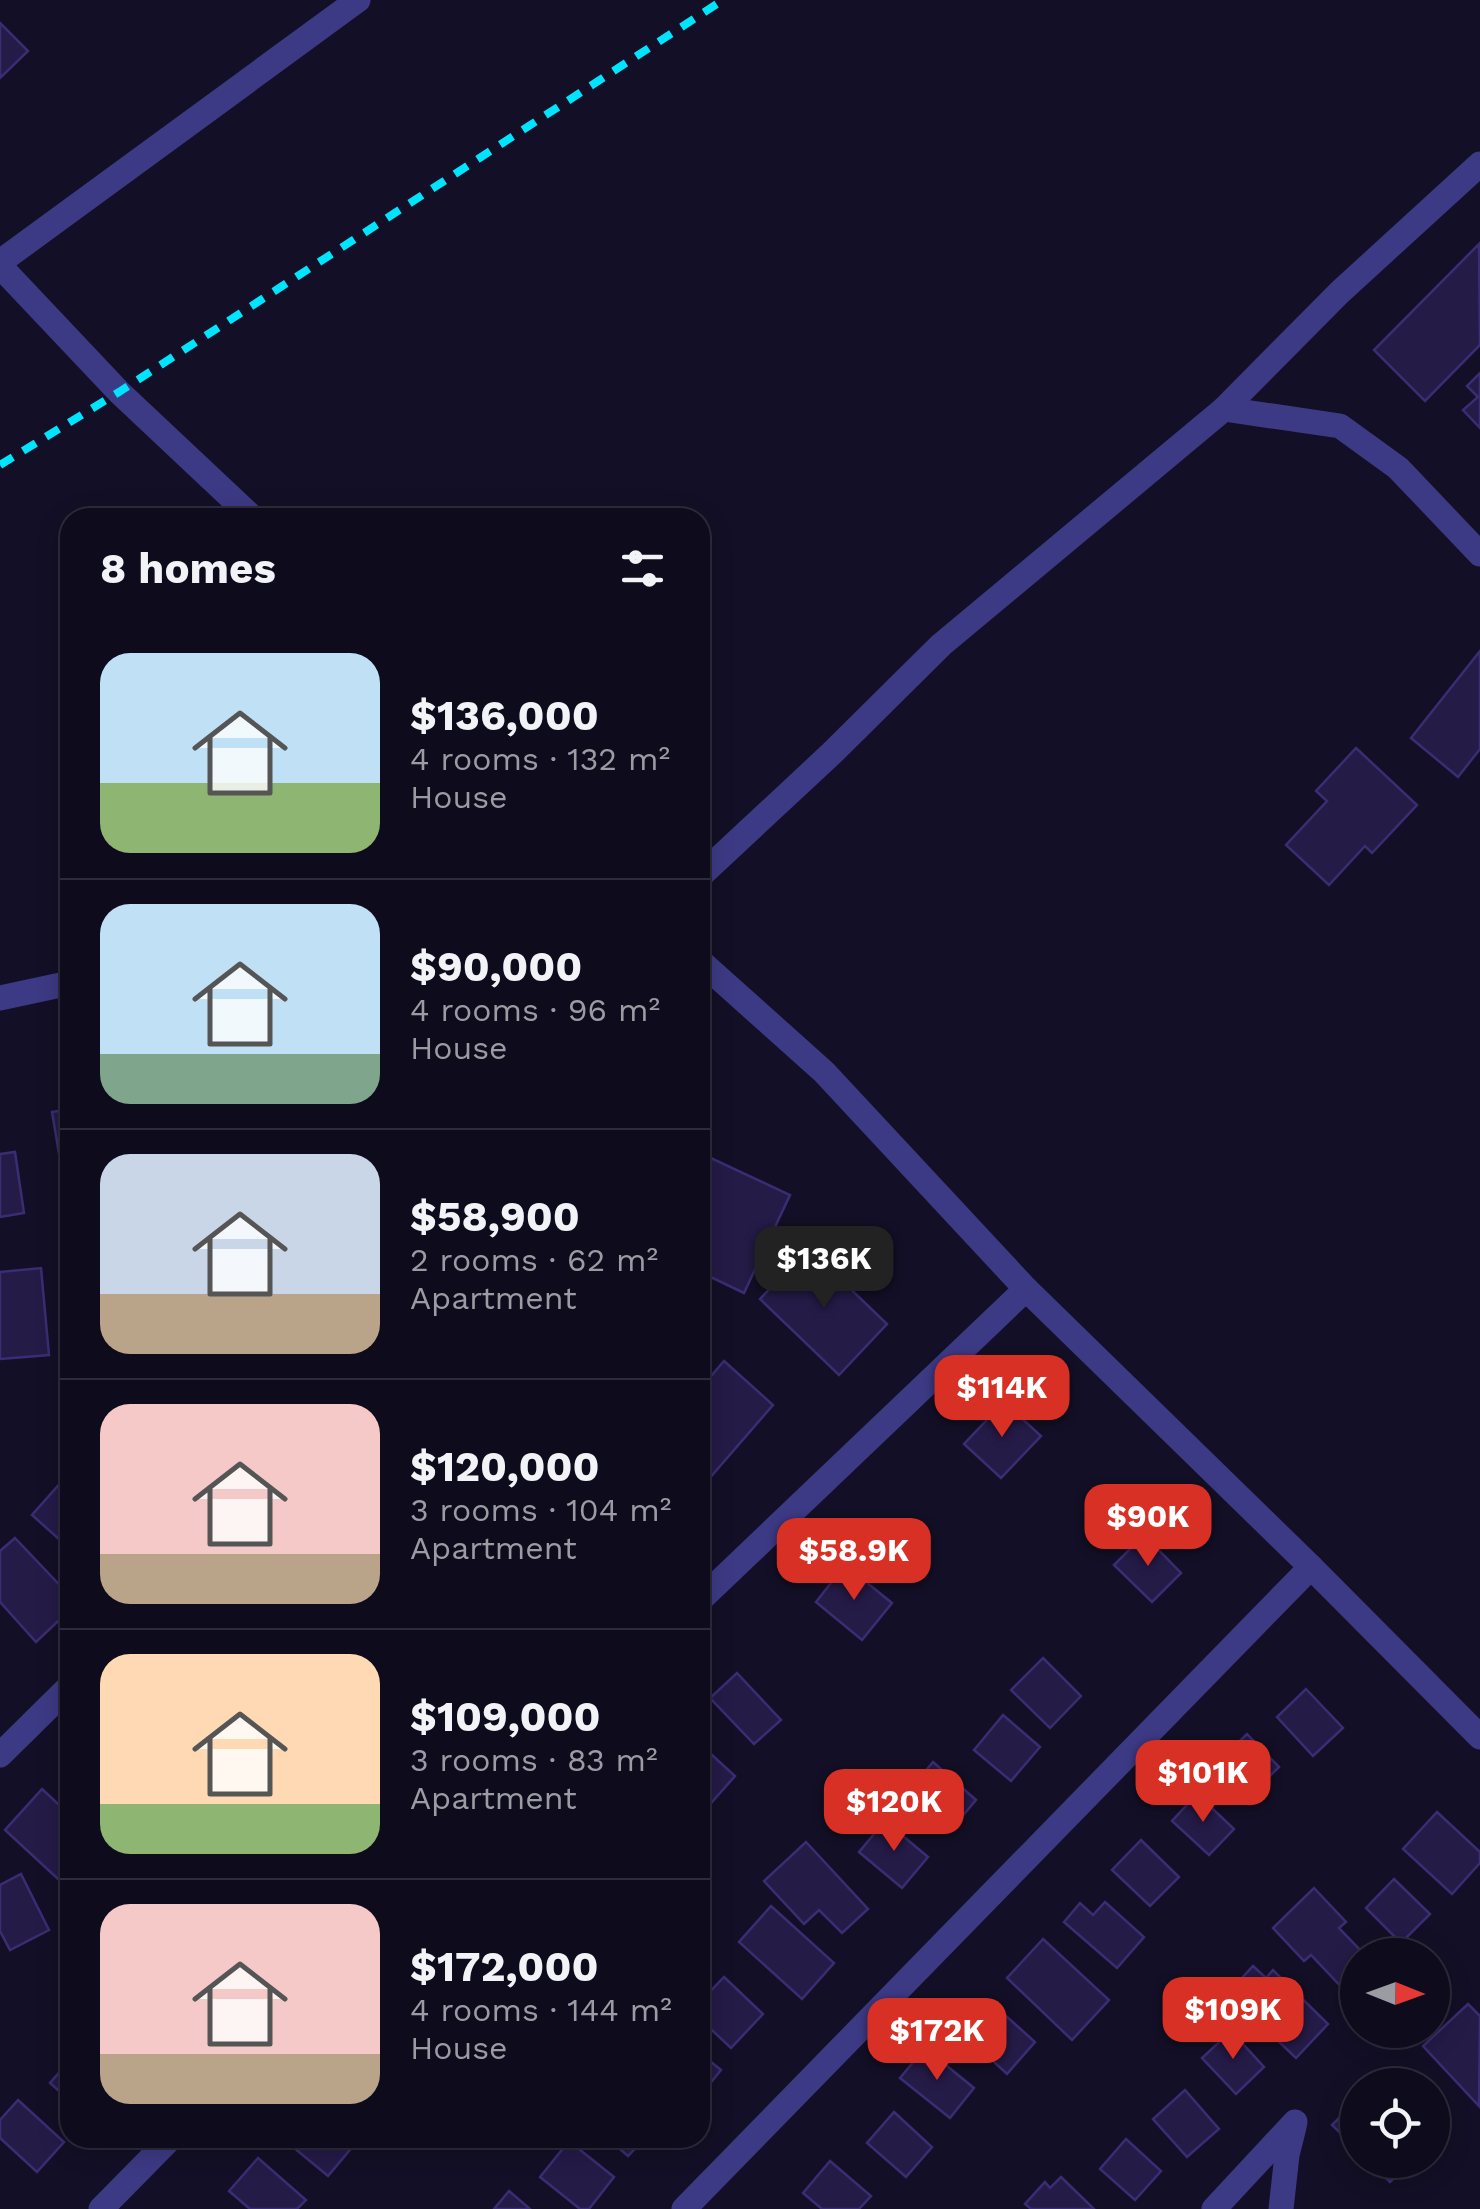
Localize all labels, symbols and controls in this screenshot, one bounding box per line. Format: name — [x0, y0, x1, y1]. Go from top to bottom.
icon: filters — [615, 541, 670, 596]
text: 8 homes — [100, 544, 276, 593]
text: $136,000 — [410, 691, 599, 740]
icon: home — [180, 693, 300, 813]
text: 4 rooms · 132 m² — [410, 740, 670, 778]
text: House — [410, 778, 508, 816]
text: $90,000 — [410, 942, 582, 991]
icon: home — [180, 944, 300, 1064]
text: 4 rooms · 96 m² — [410, 991, 660, 1029]
text: House — [410, 1029, 508, 1067]
text: $58,900 — [410, 1192, 580, 1241]
icon: home — [180, 1194, 300, 1314]
pin: $136K — [754, 1226, 894, 1311]
text: $136K — [776, 1239, 872, 1277]
text: 2 rooms · 62 m² — [410, 1241, 658, 1279]
text: Apartment — [410, 1279, 577, 1317]
pin: $114K — [932, 1355, 1072, 1440]
text: $114K — [957, 1368, 1047, 1406]
text: $120,000 — [410, 1442, 600, 1491]
icon: home — [180, 1444, 300, 1564]
pin: $90K — [1089, 1484, 1207, 1569]
text: 3 rooms · 104 m² — [410, 1491, 671, 1529]
text: $90K — [1106, 1497, 1190, 1535]
pin: $58.9K — [773, 1518, 935, 1603]
text: Apartment — [410, 1529, 577, 1567]
text: $58.9K — [799, 1531, 909, 1569]
text: $109,000 — [410, 1692, 601, 1741]
icon: home — [180, 1694, 300, 1814]
pin: $101K — [1133, 1740, 1273, 1825]
text: 3 rooms · 83 m² — [410, 1741, 658, 1779]
text: $101K — [1158, 1753, 1248, 1791]
pin: $120K — [824, 1769, 964, 1854]
text: Apartment — [410, 1779, 577, 1817]
text: $120K — [846, 1782, 942, 1820]
north arrow — [1340, 1938, 1450, 2048]
map controls — [1340, 1938, 1450, 2178]
text: $172,000 — [410, 1942, 599, 1991]
icon: home — [180, 1944, 300, 2064]
pin: $109K — [1163, 1977, 1303, 2062]
text: $109K — [1185, 1990, 1281, 2028]
text: 4 rooms · 144 m² — [410, 1991, 672, 2029]
pin: $172K — [867, 1998, 1007, 2083]
text: $172K — [889, 2011, 985, 2049]
text: House — [410, 2029, 508, 2067]
button: locate — [1340, 2068, 1450, 2178]

